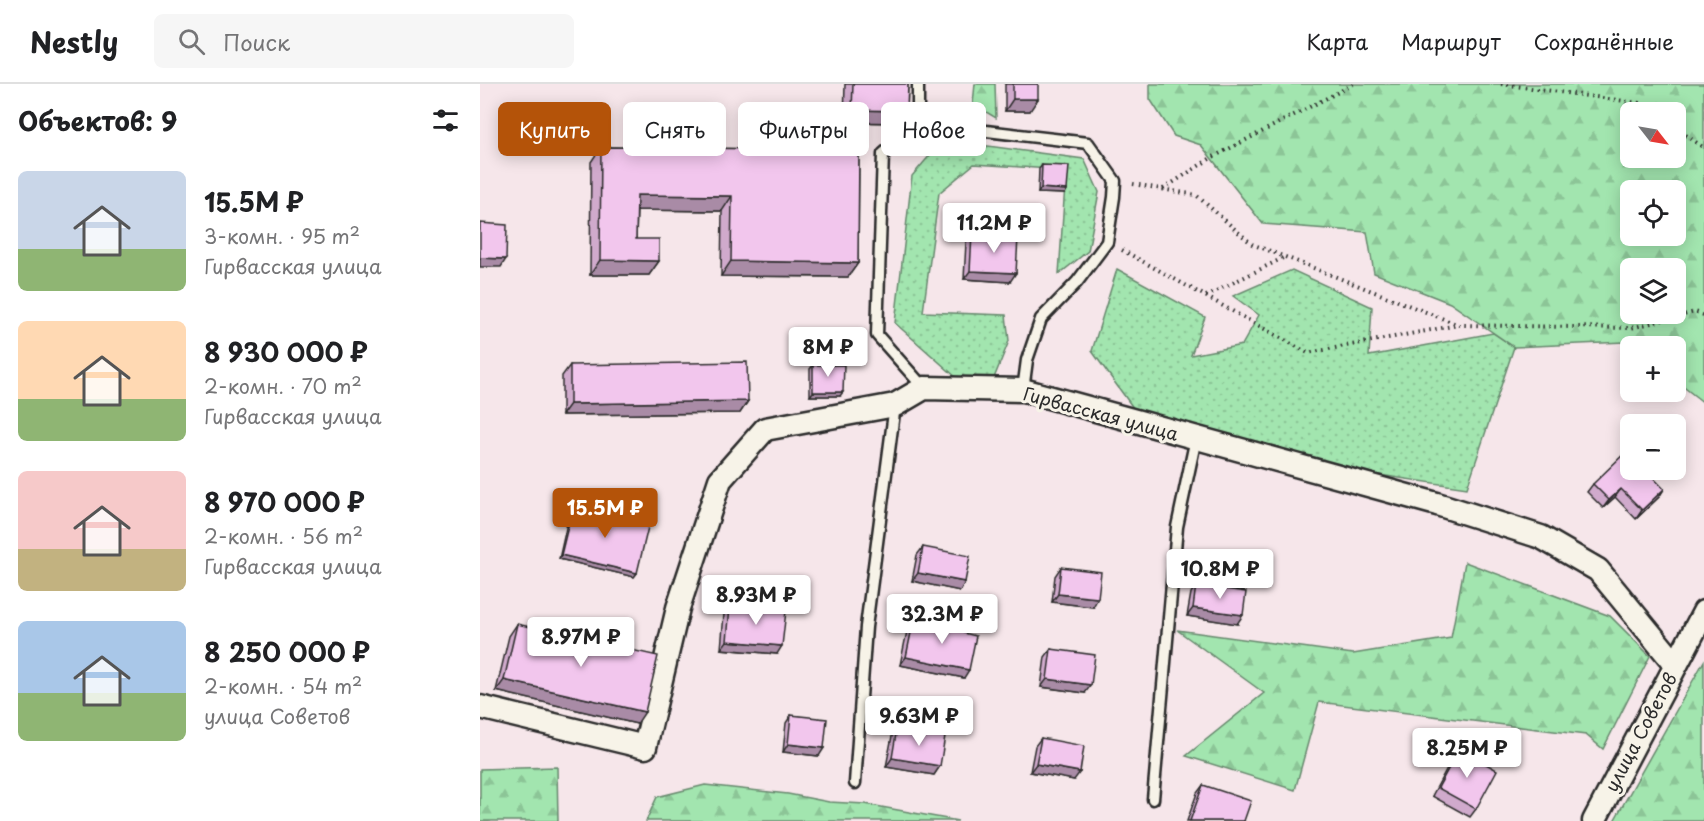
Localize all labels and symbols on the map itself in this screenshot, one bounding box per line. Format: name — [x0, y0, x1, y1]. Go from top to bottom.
north arrow — [1620, 102, 1686, 168]
pin: 11.2M ₽ — [939, 203, 1049, 254]
pin: 8M ₽ — [792, 327, 864, 378]
street label: Гирвасская улица — [1020, 379, 1182, 447]
pin: 15.5M ₽ — [550, 488, 660, 539]
pin: 10.8M ₽ — [1165, 549, 1275, 600]
pin: 8.93M ₽ — [701, 575, 811, 626]
pin: 32.3M ₽ — [887, 594, 997, 645]
pin: 8.97M ₽ — [526, 617, 636, 668]
street label: улица Советов — [1597, 668, 1683, 796]
pin: 9.63M ₽ — [864, 696, 974, 747]
pin: 8.25M ₽ — [1412, 728, 1522, 779]

